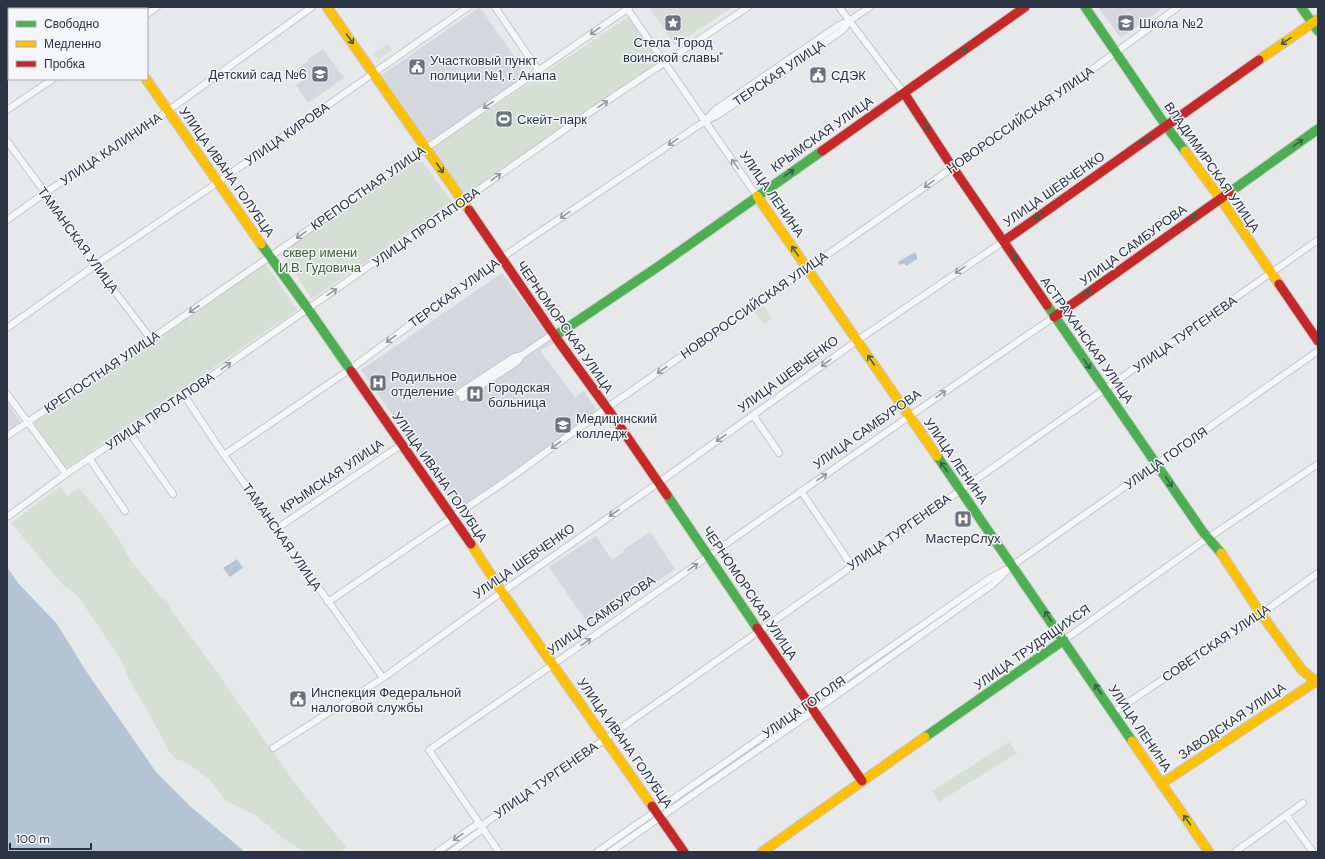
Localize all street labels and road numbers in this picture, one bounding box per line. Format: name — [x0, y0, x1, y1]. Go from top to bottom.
street label: ТЕРСКАЯ УЛИЦА — [730, 36, 829, 110]
street label: НОВОРОССИЙСКАЯ УЛИЦА — [943, 62, 1097, 178]
street label: КРЫМСКАЯ УЛИЦА — [768, 92, 877, 176]
street label: УЛИЦА КИРОВА — [241, 98, 333, 170]
street label: ВЛАДИМИРСКАЯ УЛИЦА — [1160, 98, 1264, 236]
street label: УЛИЦА ИВАНА ГОЛУБЦА — [176, 104, 279, 241]
street label: УЛИЦА КАЛИНИНА — [57, 109, 165, 189]
street label: КРЕПОСТНАЯ УЛИЦА — [307, 142, 429, 234]
street label: УЛИЦА ЛЕНИНА — [736, 148, 808, 241]
street label: УЛИЦА ШЕВЧЕНКО — [1000, 148, 1108, 230]
street label: ТАМАНСКАЯ УЛИЦА — [34, 183, 123, 297]
street label: УЛИЦА ПРОТАПОВА — [369, 183, 483, 271]
street label: УЛИЦА САМБУРОВА — [1076, 200, 1190, 289]
street label: НОВОРОССИЙСКАЯ УЛИЦА — [677, 247, 831, 363]
street label: ТЕРСКАЯ УЛИЦА — [405, 254, 503, 332]
street label: ЧЕРНОМОРСКАЯ УЛИЦА — [513, 258, 617, 397]
street label: АСТРАХАНСКАЯ УЛИЦА — [1037, 273, 1137, 407]
street label: УЛИЦА ТУРГЕНЕВА — [1130, 292, 1241, 376]
street label: КРЕПОСТНАЯ УЛИЦА — [41, 327, 163, 417]
street label: УЛИЦА ШЕВЧЕНКО — [734, 332, 842, 416]
street label: УЛИЦА ПРОТАПОВА — [102, 368, 218, 454]
street label: УЛИЦА САМБУРОВА — [810, 385, 925, 473]
street label: УЛИЦА ИВАНА ГОЛУБЦА — [389, 409, 492, 546]
street label: УЛИЦА ЛЕНИНА — [920, 415, 992, 508]
street label: УЛИЦА ГОГОЛЯ — [1121, 423, 1211, 493]
street label: КРЫМСКАЯ УЛИЦА — [277, 435, 387, 517]
street label: ТАМАНСКАЯ УЛИЦА — [238, 480, 326, 594]
street label: УЛИЦА ТУРГЕНЕВА — [844, 490, 955, 574]
street label: УЛИЦА ШЕВЧЕНКО — [470, 520, 578, 602]
street label: ЧЕРНОМОРСКАЯ УЛИЦА — [699, 523, 801, 663]
street label: УЛИЦА САМБУРОВА — [544, 571, 659, 659]
street label: УЛИЦА ТРУДЯЩИХСЯ — [971, 600, 1093, 694]
street label: СОВЕТСКАЯ УЛИЦА — [1159, 600, 1274, 686]
street label: УЛИЦА ГОГОЛЯ — [759, 672, 849, 742]
street label: УЛИЦА ИВАНА ГОЛУБЦА — [574, 675, 677, 812]
street label: ЗАВОДСКАЯ УЛИЦА — [1175, 679, 1289, 763]
street label: УЛИЦА ЛЕНИНА — [1105, 681, 1176, 775]
street label: УЛИЦА ТУРГЕНЕВА — [491, 738, 602, 822]

